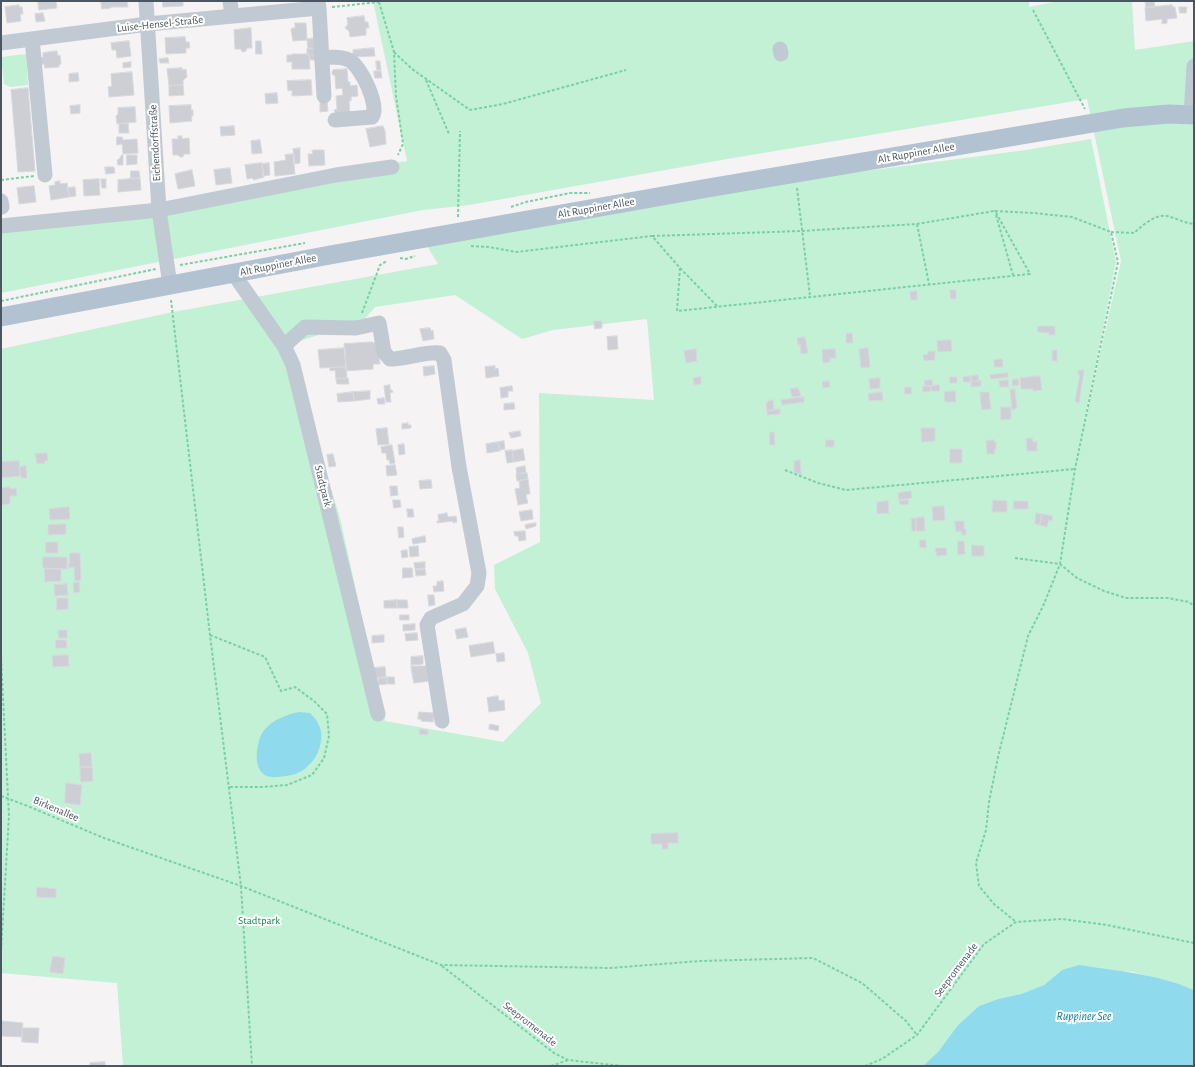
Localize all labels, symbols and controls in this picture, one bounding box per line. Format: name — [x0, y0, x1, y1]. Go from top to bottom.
street label: Luise-Hensel-Straße — [116, 13, 204, 35]
street label: Eichendorffstraße — [146, 104, 164, 182]
street label: Alt Ruppiner Allee — [877, 140, 955, 166]
street label: Alt Ruppiner Allee — [557, 195, 635, 221]
street label: Alt Ruppiner Allee — [239, 251, 317, 279]
street label: Stadtpark — [311, 464, 335, 508]
street label: Birkenallee — [31, 793, 81, 825]
park label: Stadtpark — [238, 914, 280, 928]
street label: Seepromenade — [931, 940, 981, 1000]
street label: Seepromenade — [500, 999, 560, 1049]
water label: Ruppiner See — [1057, 1009, 1111, 1023]

